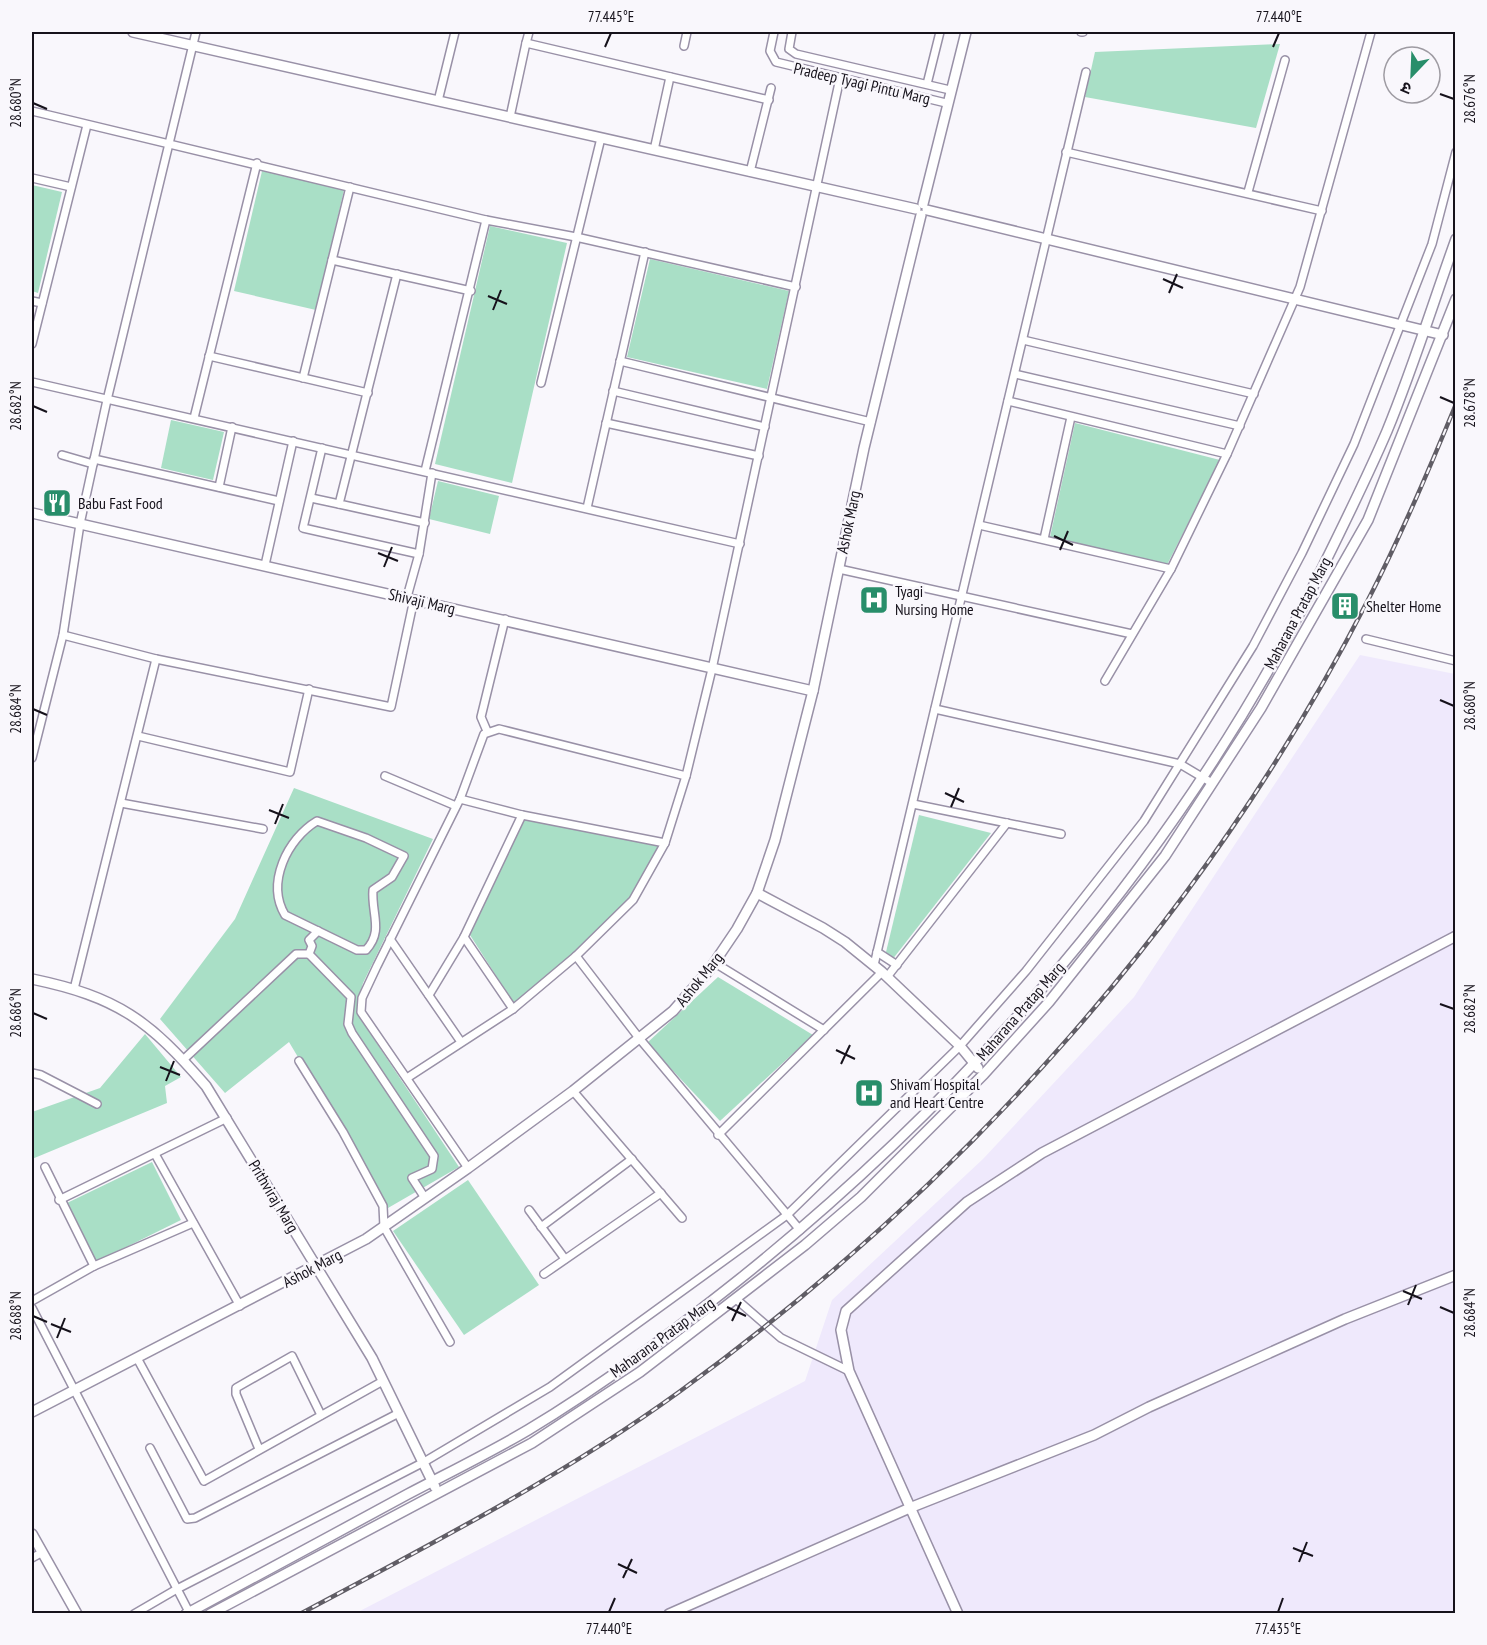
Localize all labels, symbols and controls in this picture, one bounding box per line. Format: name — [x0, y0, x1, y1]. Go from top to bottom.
text: 77.445°E — [588, 7, 634, 26]
text: 77.440°E — [1256, 7, 1302, 26]
north arrow — [1382, 45, 1442, 105]
street label: Pradeep Tyagi Pintu Marg — [792, 58, 932, 108]
text: 28.676°N — [1460, 74, 1479, 124]
text: 28.680°N — [6, 78, 25, 128]
text: उ — [1397, 78, 1414, 100]
text: 28.678°N — [1460, 378, 1479, 428]
text: 28.682°N — [6, 381, 25, 431]
restaurant icon: Babu Fast Food — [41, 487, 73, 519]
street label: Ashok Marg — [832, 489, 864, 555]
place label: Babu Fast Food — [78, 493, 163, 513]
street label: Maharana Pratap Marg — [1259, 553, 1335, 673]
place label: Tyagi Nursing Home — [895, 581, 974, 619]
street label: Shivaji Marg — [387, 584, 457, 618]
hospital icon: Tyagi Nursing Home — [858, 584, 890, 616]
building icon: Shelter Home — [1329, 590, 1361, 622]
place label: Shelter Home — [1366, 596, 1441, 616]
text: 28.680°N — [1460, 681, 1479, 731]
text: 28.684°N — [6, 684, 25, 734]
street label: Ashok Marg — [671, 948, 727, 1010]
street label: Maharana Pratap Marg — [972, 958, 1068, 1064]
text: 28.682°N — [1460, 984, 1479, 1034]
text: 28.686°N — [6, 988, 25, 1038]
place label: Shivam Hospital and Heart Centre — [890, 1074, 984, 1112]
hospital icon: Shivam Hospital and Heart Centre — [853, 1077, 885, 1109]
street label: Prithviraj Marg — [245, 1156, 303, 1236]
street label: Ashok Marg — [279, 1244, 345, 1292]
text: 28.684°N — [1460, 1288, 1479, 1338]
text: 28.688°N — [6, 1291, 25, 1341]
street label: Maharana Pratap Marg — [606, 1292, 718, 1382]
text: 77.440°E — [586, 1619, 632, 1638]
text: 77.435°E — [1255, 1619, 1301, 1638]

